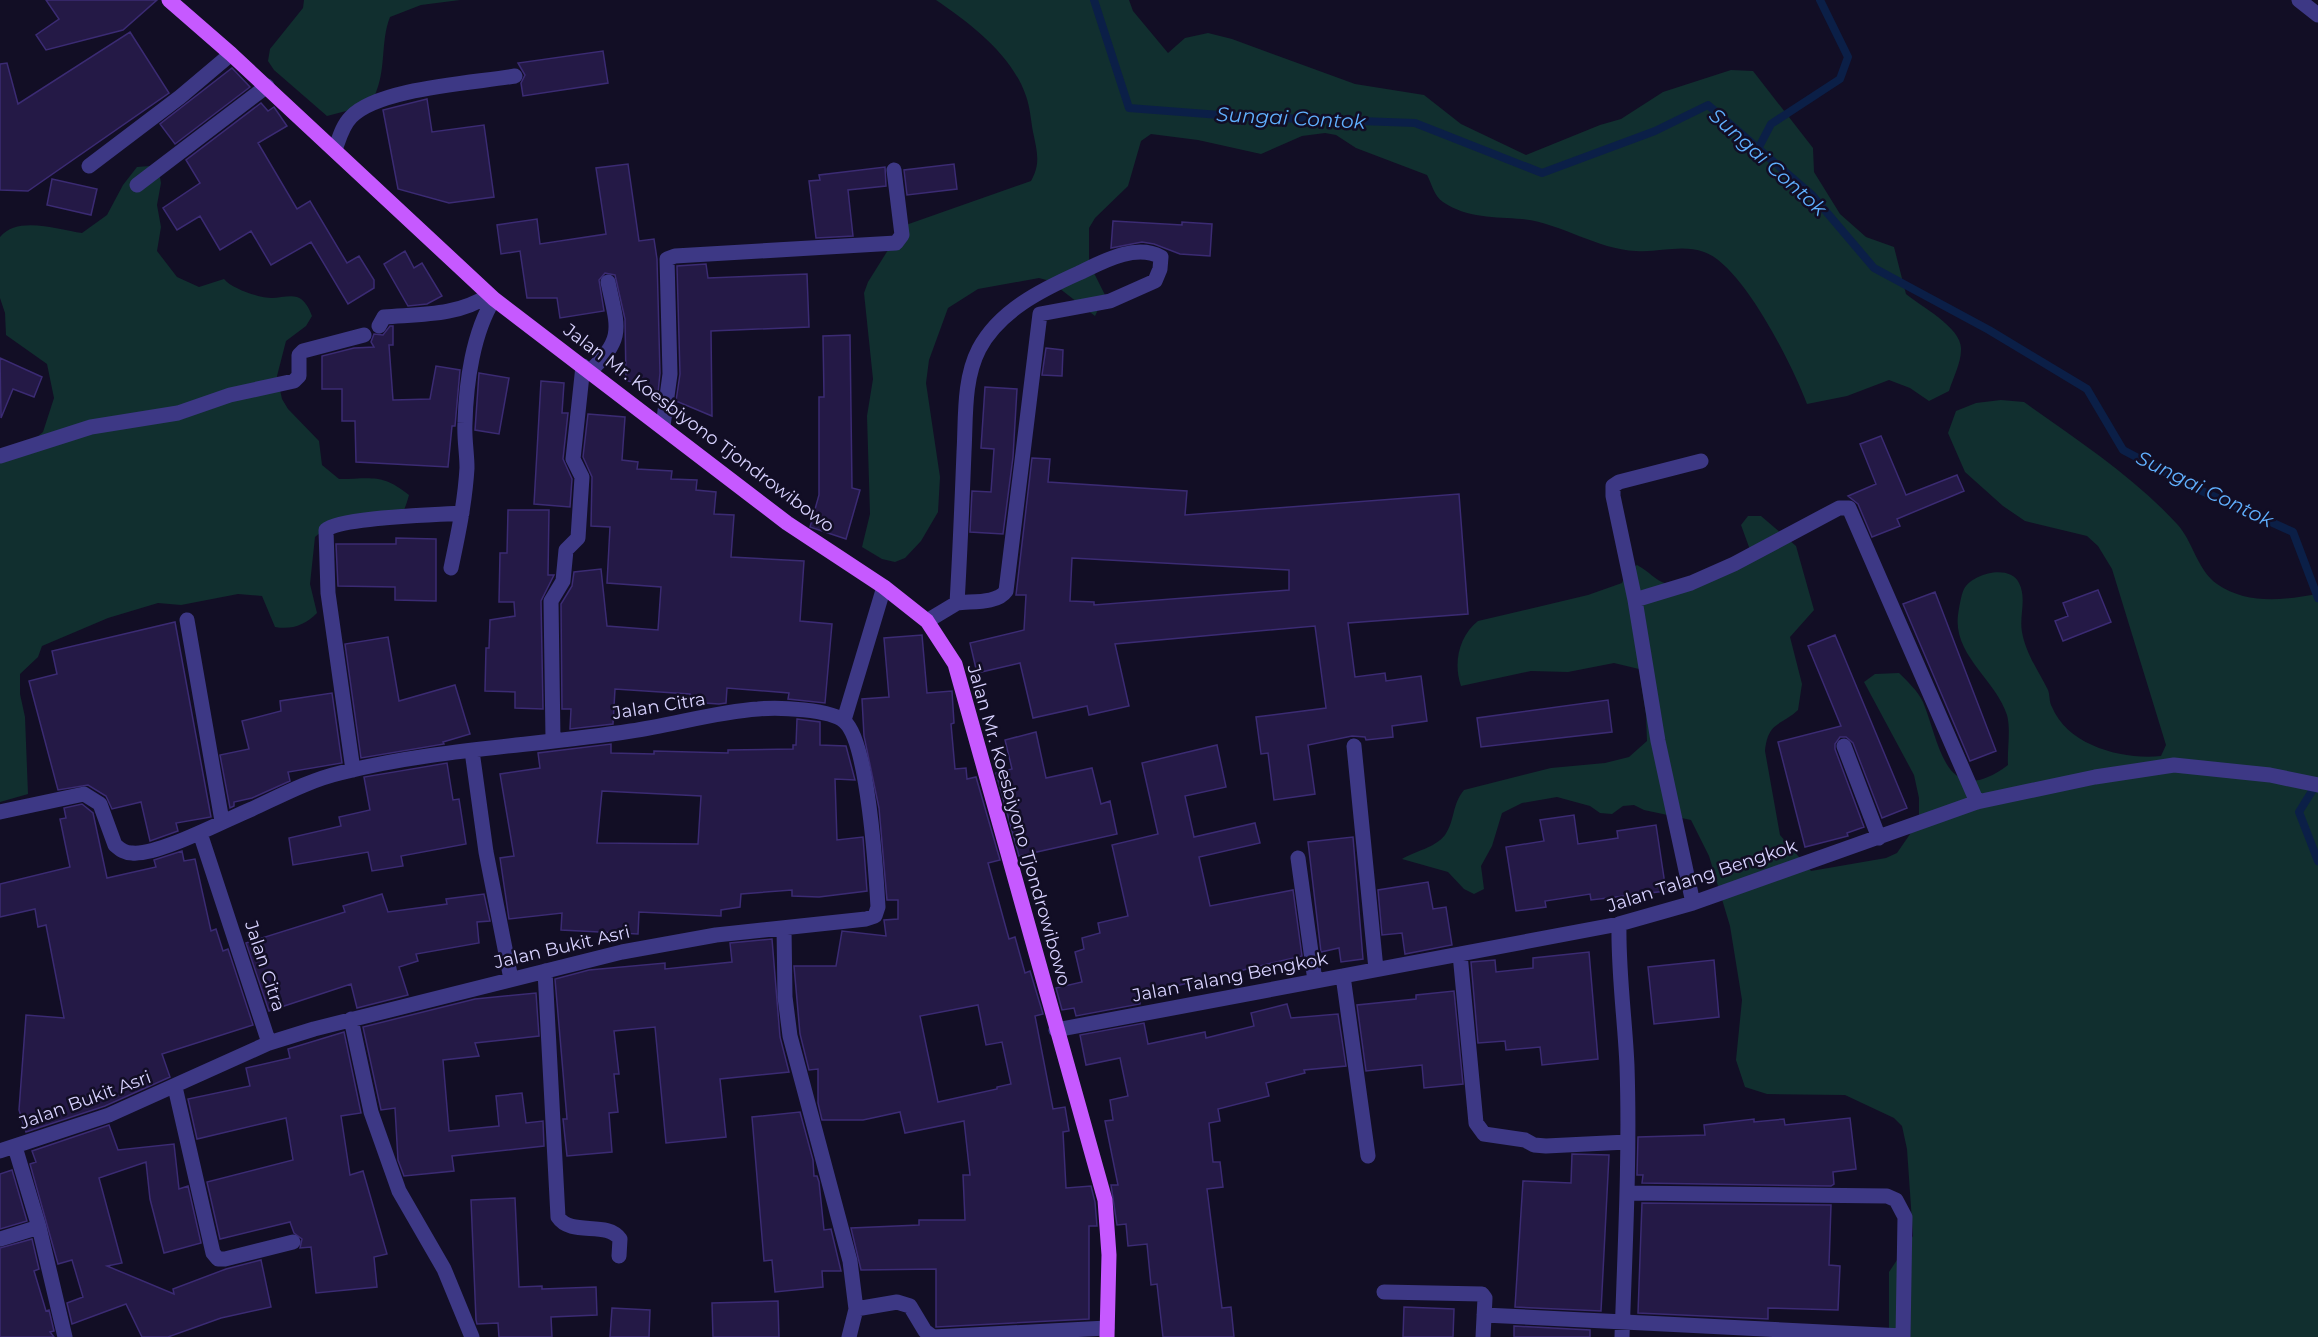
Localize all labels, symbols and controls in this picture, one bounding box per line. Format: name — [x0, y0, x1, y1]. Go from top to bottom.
water label: Sungai Contok — [1216, 102, 1367, 134]
water label: Sungai Contok — [1704, 103, 1832, 222]
street label: Jalan Mr. Koesbiyono Tjondrowibowo — [558, 318, 839, 537]
water label: Sungai Contok — [2133, 445, 2278, 533]
street label: Jalan Mr. Koesbiyono Tjondrowibowo — [962, 661, 1076, 988]
street label: Jalan Citra — [610, 688, 707, 724]
street label: Jalan Talang Bengkok — [1603, 835, 1800, 917]
street label: Jalan Citra — [240, 917, 290, 1014]
street label: Jalan Bukit Asri — [491, 921, 632, 974]
street label: Jalan Talang Bengkok — [1130, 947, 1330, 1007]
street label: Jalan Bukit Asri — [15, 1066, 154, 1134]

